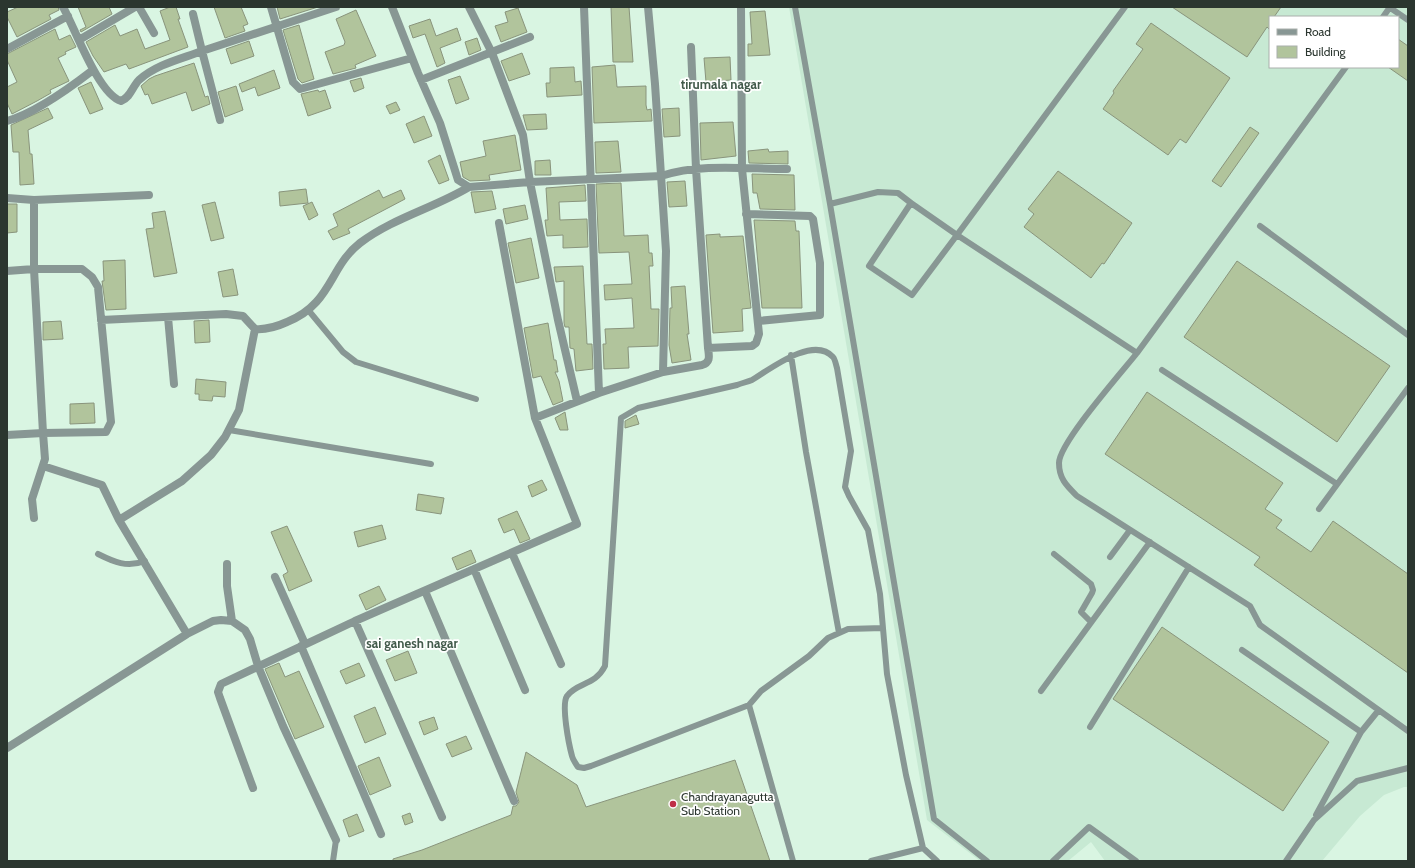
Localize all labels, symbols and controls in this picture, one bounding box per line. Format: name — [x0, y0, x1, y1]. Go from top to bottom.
legend — [1269, 16, 1399, 68]
text: Road — [1305, 24, 1331, 39]
text: Building — [1305, 44, 1347, 59]
district label: tirumala nagar — [681, 76, 762, 92]
district label: sai ganesh nagar — [366, 635, 458, 651]
place label: Chandrayanagutta Sub Station — [681, 789, 774, 818]
marker: Chandrayanagutta Sub Station — [668, 799, 678, 809]

